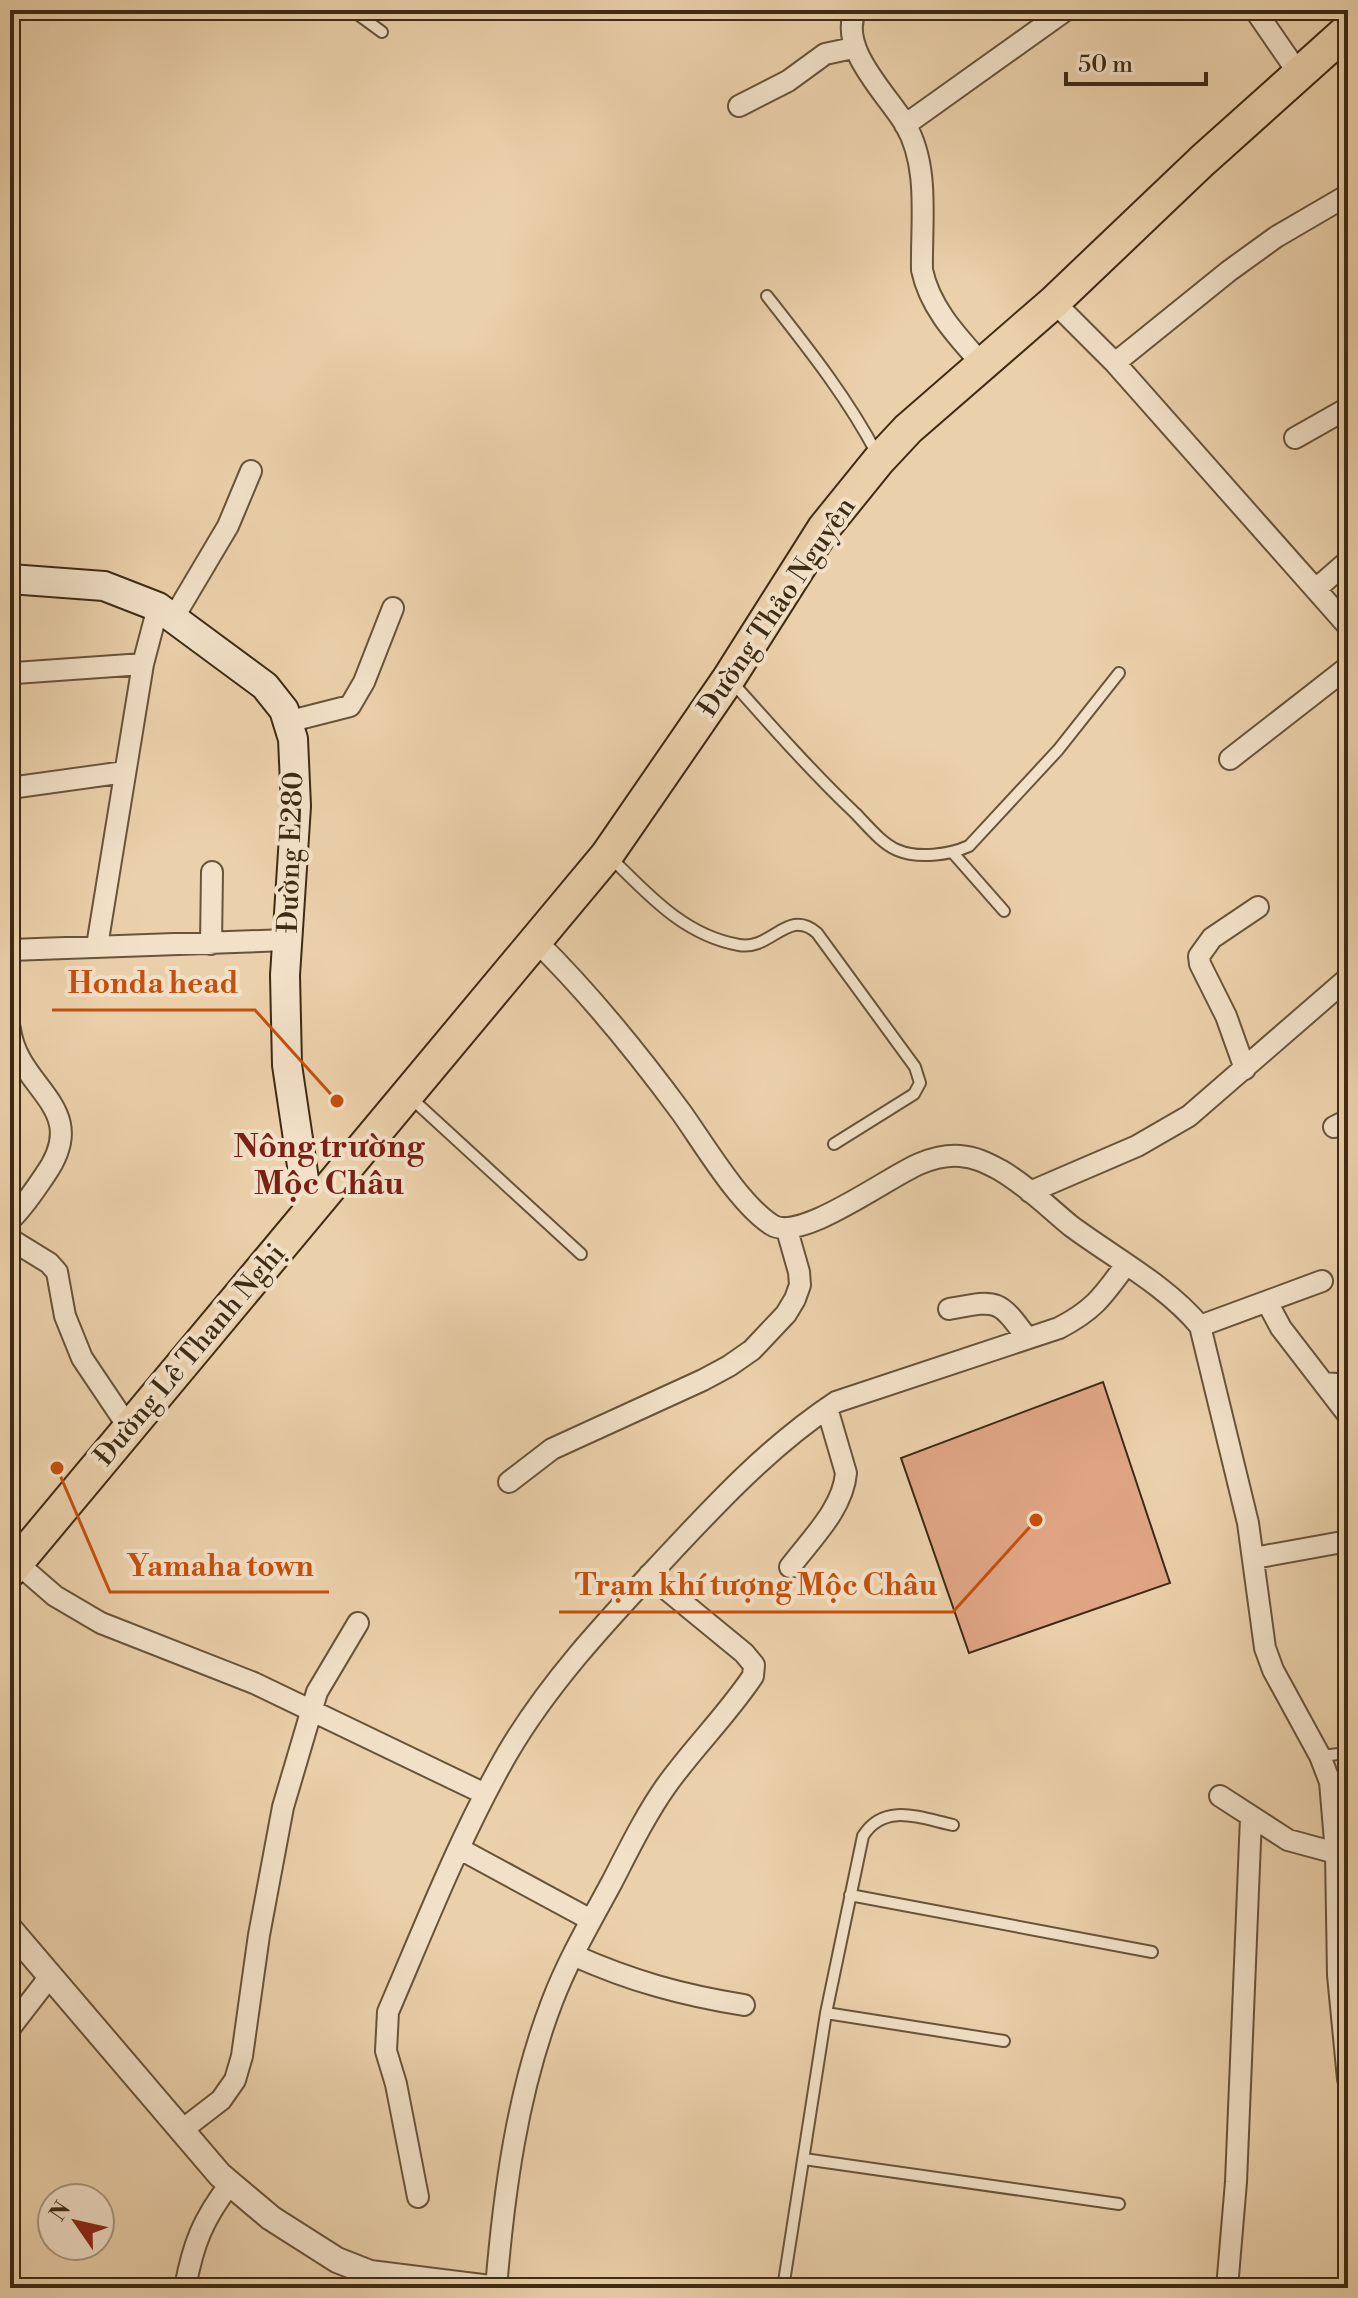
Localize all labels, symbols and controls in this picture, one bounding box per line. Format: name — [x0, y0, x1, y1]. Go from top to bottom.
scale bar — [1066, 36, 1206, 86]
text: 50 m — [1078, 50, 1133, 80]
street label: Đường Thảo Nguyên — [691, 490, 864, 723]
street label: Đường E280 — [271, 771, 311, 933]
callout: Honda head — [52, 956, 255, 1010]
text: Honda head — [68, 965, 238, 1003]
district label: Nông trường Mộc Châu — [234, 1127, 425, 1204]
street label: Đường Lê Thanh Nghị — [87, 1237, 293, 1473]
callout: Yamaha town — [110, 1538, 329, 1592]
text: Yamaha town — [126, 1548, 314, 1586]
callout: Trạm khí tượng Mộc Châu — [559, 1558, 953, 1612]
text: Trạm khí tượng Mộc Châu — [575, 1567, 938, 1605]
north arrow — [36, 2182, 116, 2262]
text: N — [45, 2196, 77, 2226]

